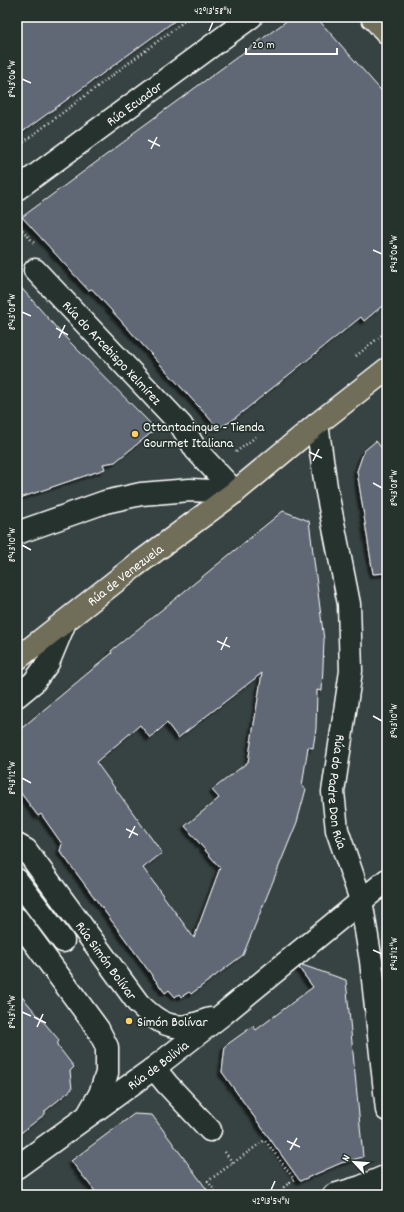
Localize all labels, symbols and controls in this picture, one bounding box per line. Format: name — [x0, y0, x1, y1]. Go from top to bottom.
text: 42°13'58"N — [194, 5, 232, 19]
scale bar — [246, 30, 337, 56]
text: 20 m — [252, 37, 275, 54]
text: 8°43'06"W — [6, 60, 20, 98]
street label: Rúa Ecuador — [103, 77, 168, 132]
text: 8°43'06"W — [388, 235, 402, 273]
text: 8°43'08"W — [6, 293, 20, 330]
street label: Rúa do Arcebispo Xelmírez — [57, 297, 166, 411]
place label: Ottantacinque - Tienda Gourmet Italiana — [143, 418, 265, 454]
marker: Ottantacinque - Tienda Gourmet Italiana — [130, 429, 140, 439]
text: 8°43'08"W — [388, 469, 402, 506]
text: 8°43'10"W — [6, 527, 20, 562]
street label: Rúa de Venezuela — [84, 540, 169, 612]
text: 8°43'10"W — [388, 703, 402, 738]
street label: Rúa do Padre Don Rúa — [321, 733, 351, 853]
text: 8°43'12"W — [6, 761, 20, 795]
street label: Rúa Simón Bolívar — [69, 918, 141, 1006]
text: 8°43'12"W — [388, 937, 402, 971]
text: 8°43'14"W — [6, 995, 20, 1029]
place label: Simón Bolívar — [137, 1013, 208, 1033]
marker: Simón Bolívar — [124, 1016, 134, 1026]
street label: Rúa de Bolivia — [124, 1036, 194, 1096]
north arrow — [334, 1142, 374, 1182]
text: N — [338, 1152, 355, 1164]
text: 42°13'54"N — [252, 1195, 290, 1209]

